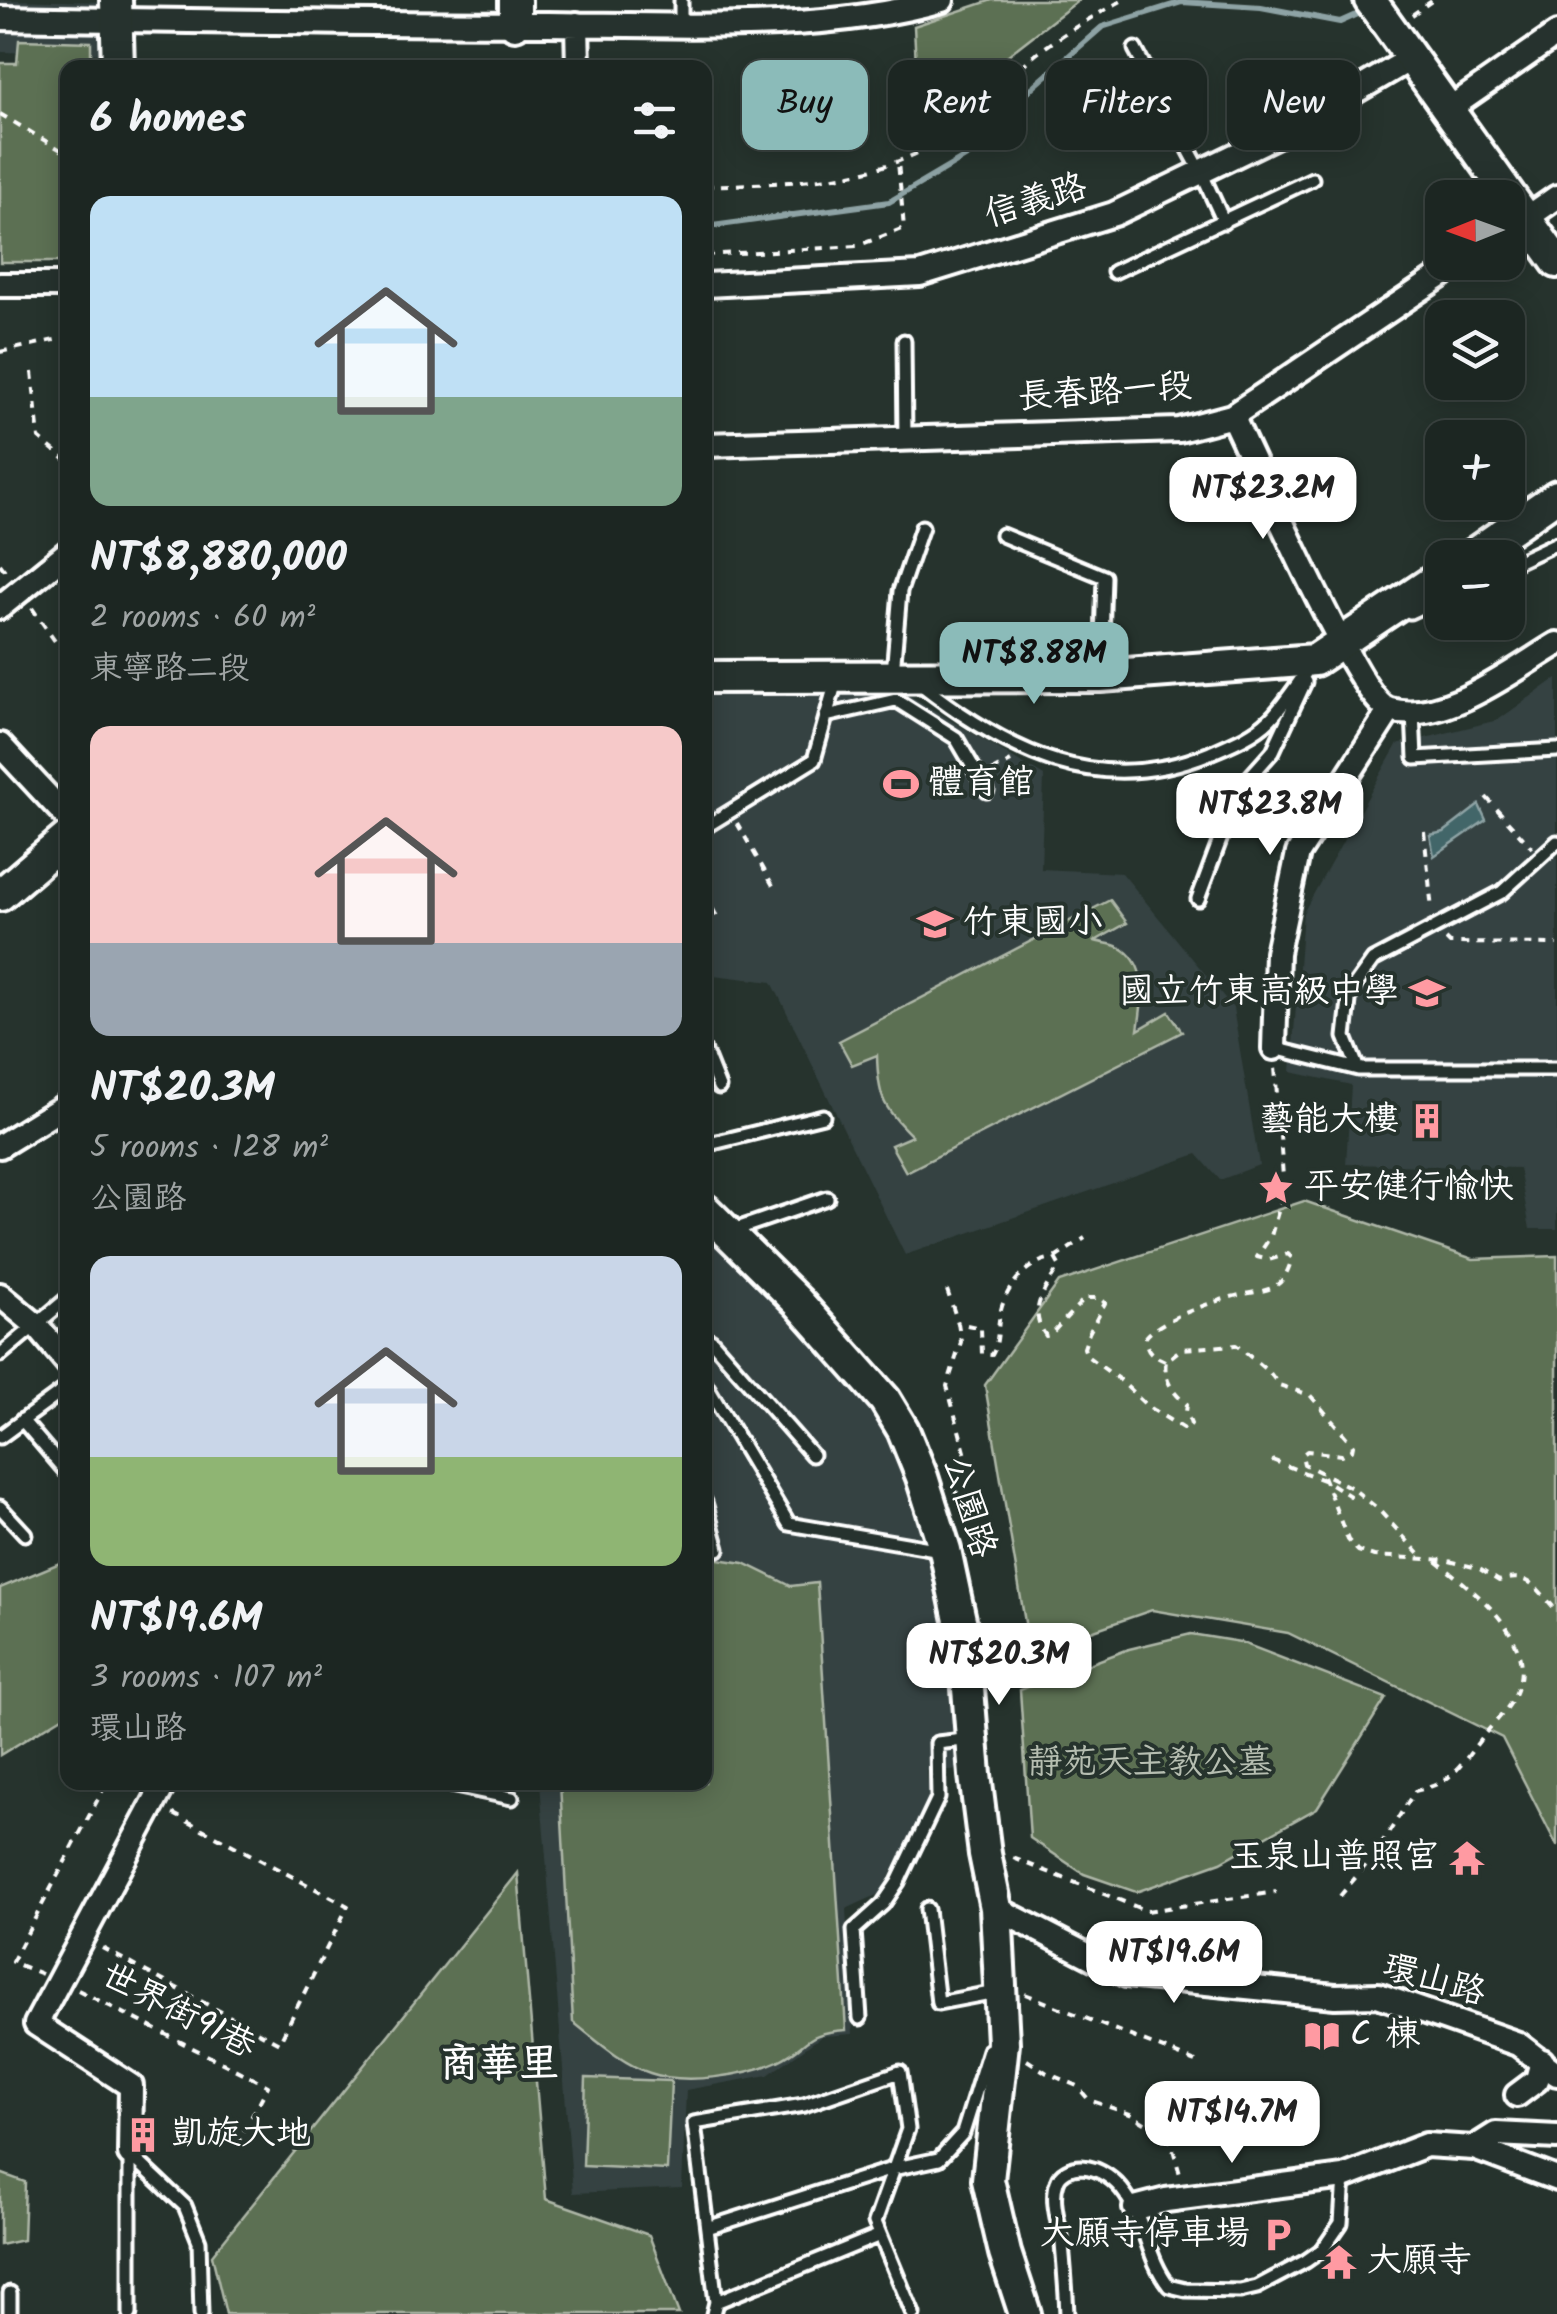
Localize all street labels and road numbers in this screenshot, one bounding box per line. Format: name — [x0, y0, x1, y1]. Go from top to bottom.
street label: 信義路 — [978, 160, 1094, 244]
street label: 長春路一段 — [1016, 359, 1194, 427]
street label: 公園路 — [926, 1449, 1010, 1565]
street label: 環山路 — [1376, 1940, 1492, 2022]
street label: 世界街91巷 — [90, 1949, 266, 2075]

